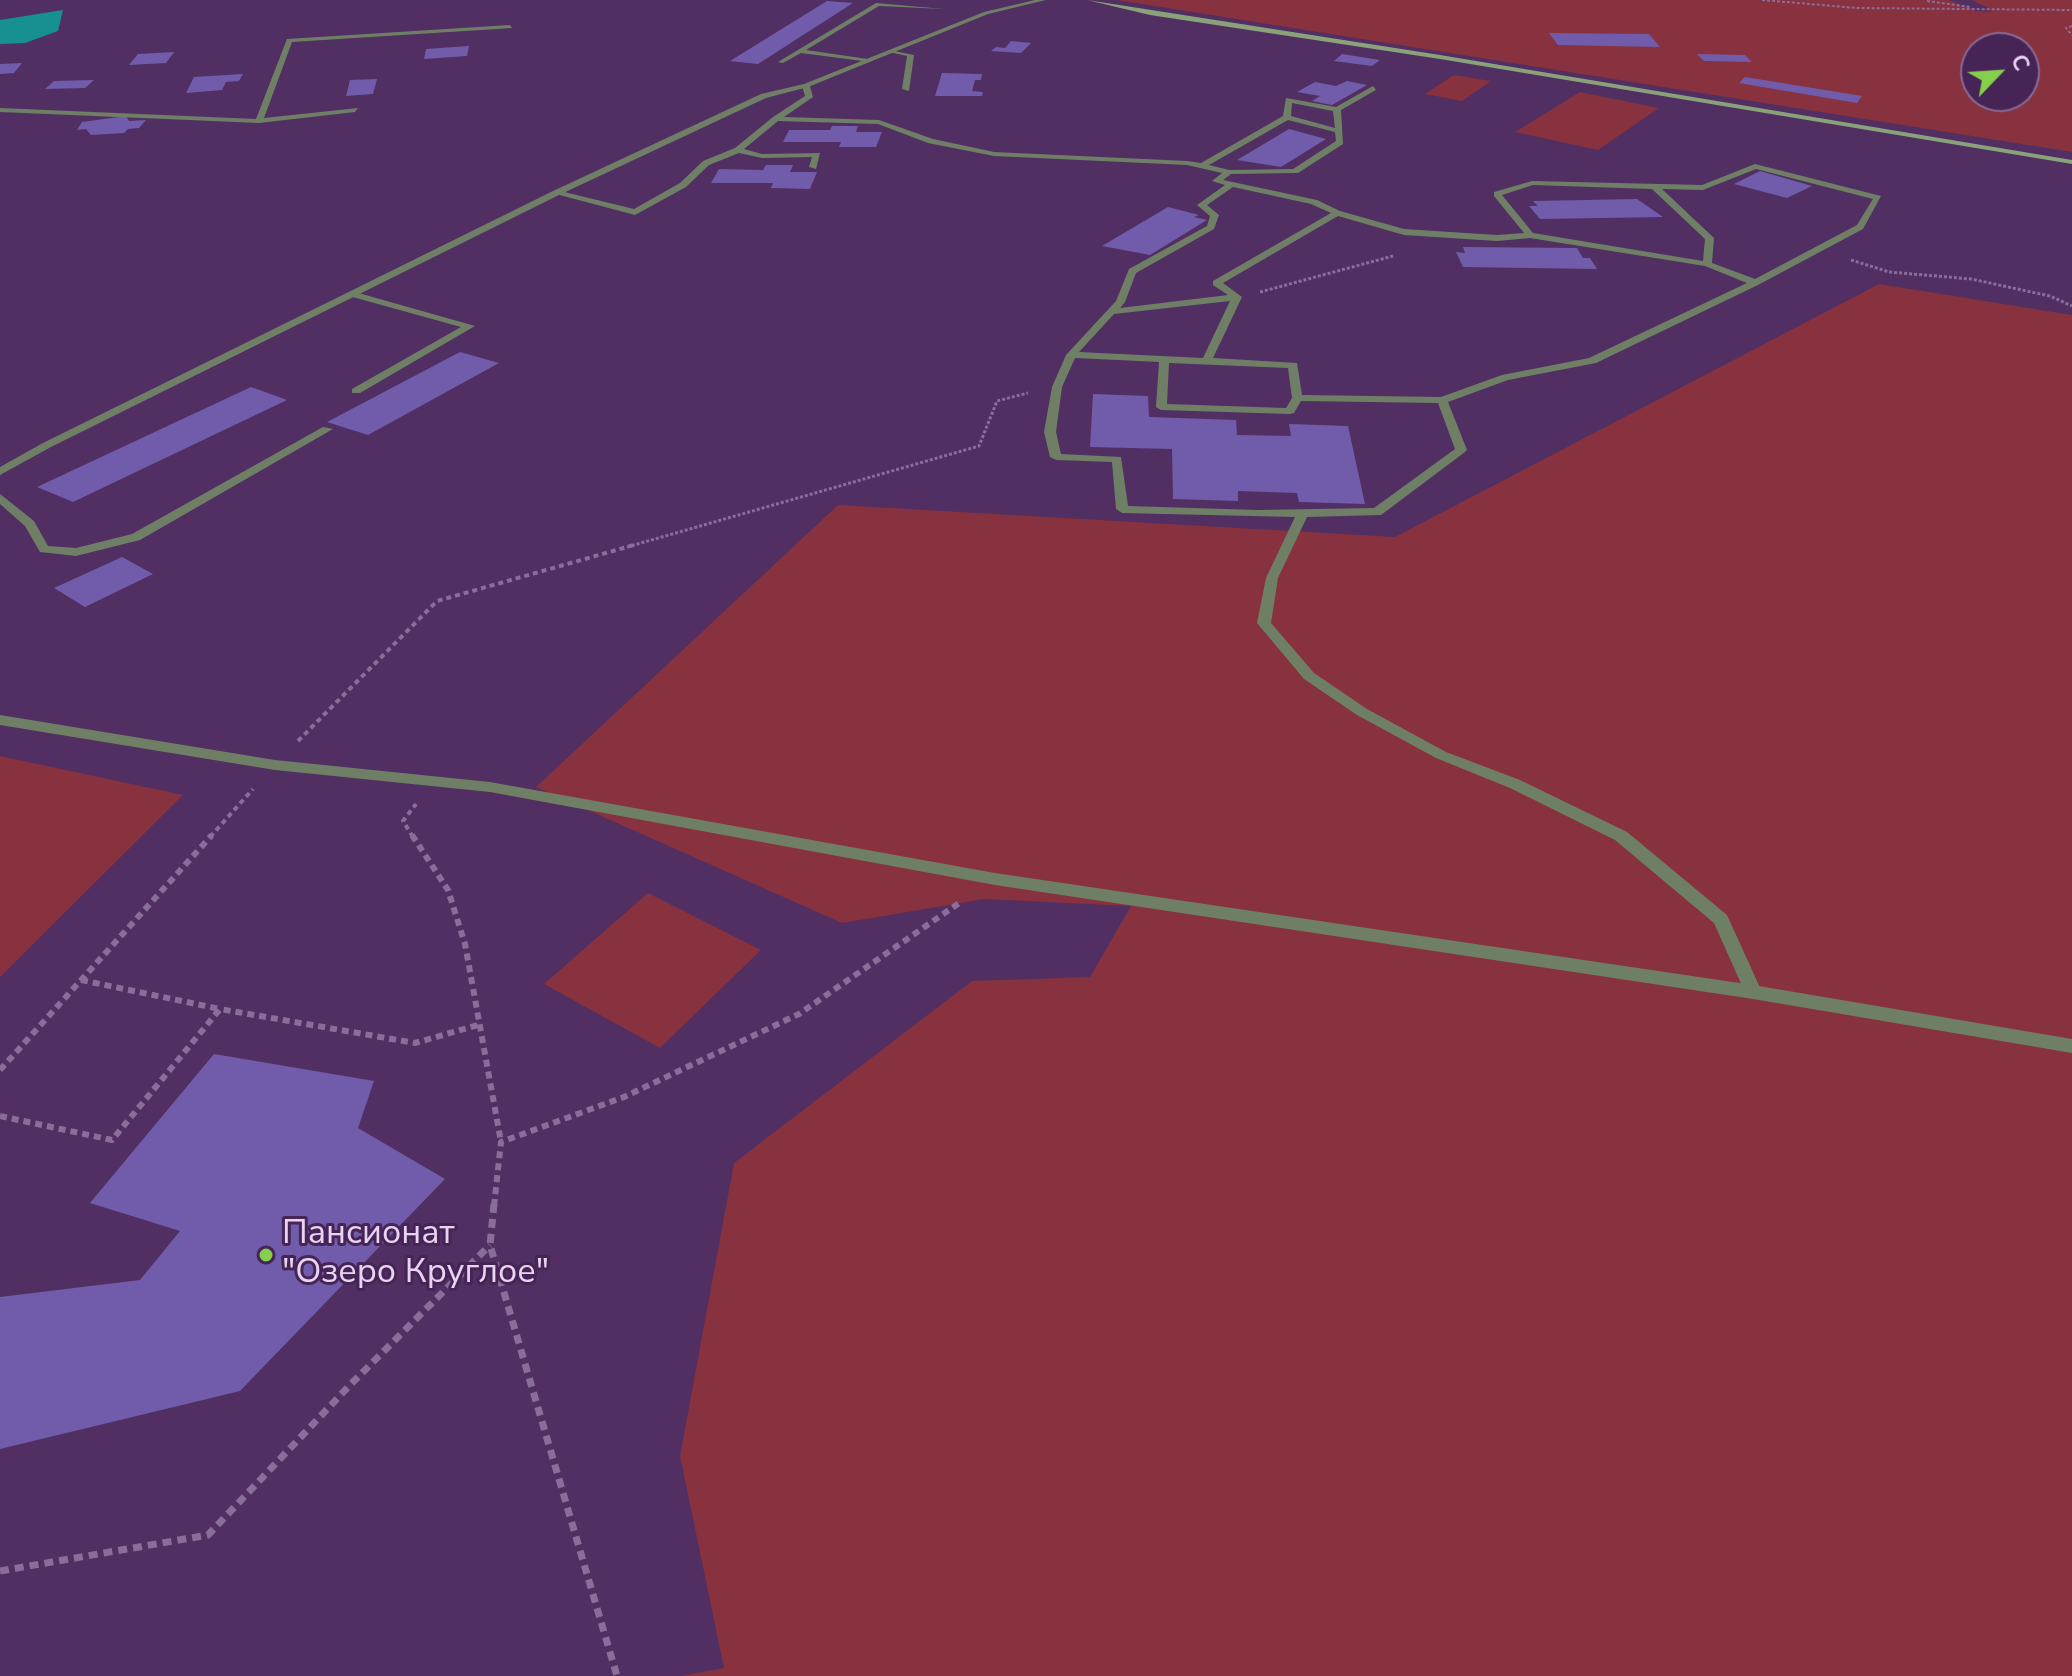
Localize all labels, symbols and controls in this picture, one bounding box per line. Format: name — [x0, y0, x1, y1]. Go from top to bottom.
north arrow — [1960, 32, 2040, 112]
text: С — [2003, 50, 2037, 76]
place label: Пансионат "Озеро Круглое" — [282, 1215, 549, 1294]
marker: Пансионат "Озеро Круглое" — [257, 1246, 275, 1264]

